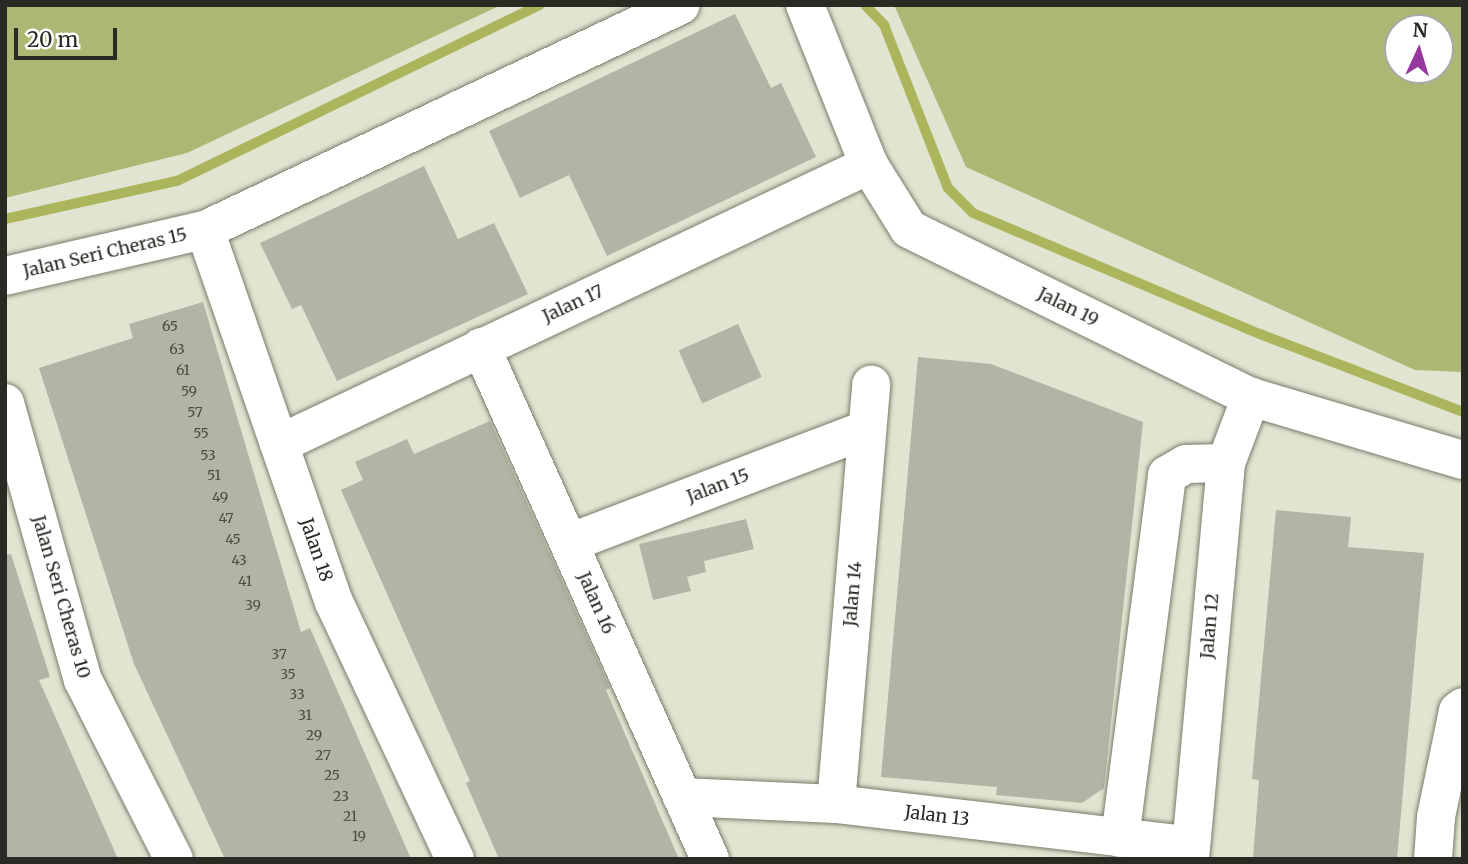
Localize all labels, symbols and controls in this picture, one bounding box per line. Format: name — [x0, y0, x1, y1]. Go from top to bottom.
scale bar — [18, 14, 121, 58]
north arrow — [1384, 14, 1454, 84]
text: N — [1412, 18, 1429, 43]
text: 20 m — [27, 26, 78, 53]
street label: Jalan Seri Cheras 15 — [21, 224, 189, 282]
street label: Jalan 17 — [539, 281, 607, 327]
street label: Jalan 19 — [1034, 283, 1102, 331]
house number: 65 — [162, 318, 178, 334]
house number: 63 — [169, 341, 185, 357]
house number: 61 — [176, 362, 190, 378]
house number: 59 — [181, 383, 197, 399]
house number: 57 — [187, 404, 203, 420]
house number: 55 — [193, 425, 209, 441]
house number: 53 — [200, 447, 216, 463]
street label: Jalan 15 — [684, 464, 752, 508]
house number: 51 — [207, 467, 221, 483]
house number: 49 — [212, 489, 228, 505]
house number: 47 — [218, 510, 234, 526]
street label: Jalan Seri Cheras 10 — [27, 513, 95, 681]
street label: Jalan 18 — [295, 515, 337, 585]
house number: 45 — [225, 531, 241, 547]
house number: 43 — [231, 552, 247, 568]
street label: Jalan 14 — [839, 560, 867, 628]
street label: Jalan 16 — [573, 569, 619, 637]
house number: 41 — [238, 573, 252, 589]
street label: Jalan 12 — [1196, 592, 1224, 660]
house number: 39 — [245, 597, 261, 613]
house number: 37 — [271, 646, 287, 662]
house number: 35 — [280, 666, 296, 682]
house number: 33 — [289, 686, 305, 702]
house number: 31 — [298, 707, 312, 723]
house number: 29 — [306, 727, 322, 743]
house number: 27 — [315, 747, 331, 763]
house number: 25 — [324, 767, 340, 783]
house number: 23 — [333, 788, 349, 804]
street label: Jalan 13 — [903, 801, 971, 831]
house number: 21 — [343, 808, 357, 824]
house number: 19 — [352, 828, 366, 844]

